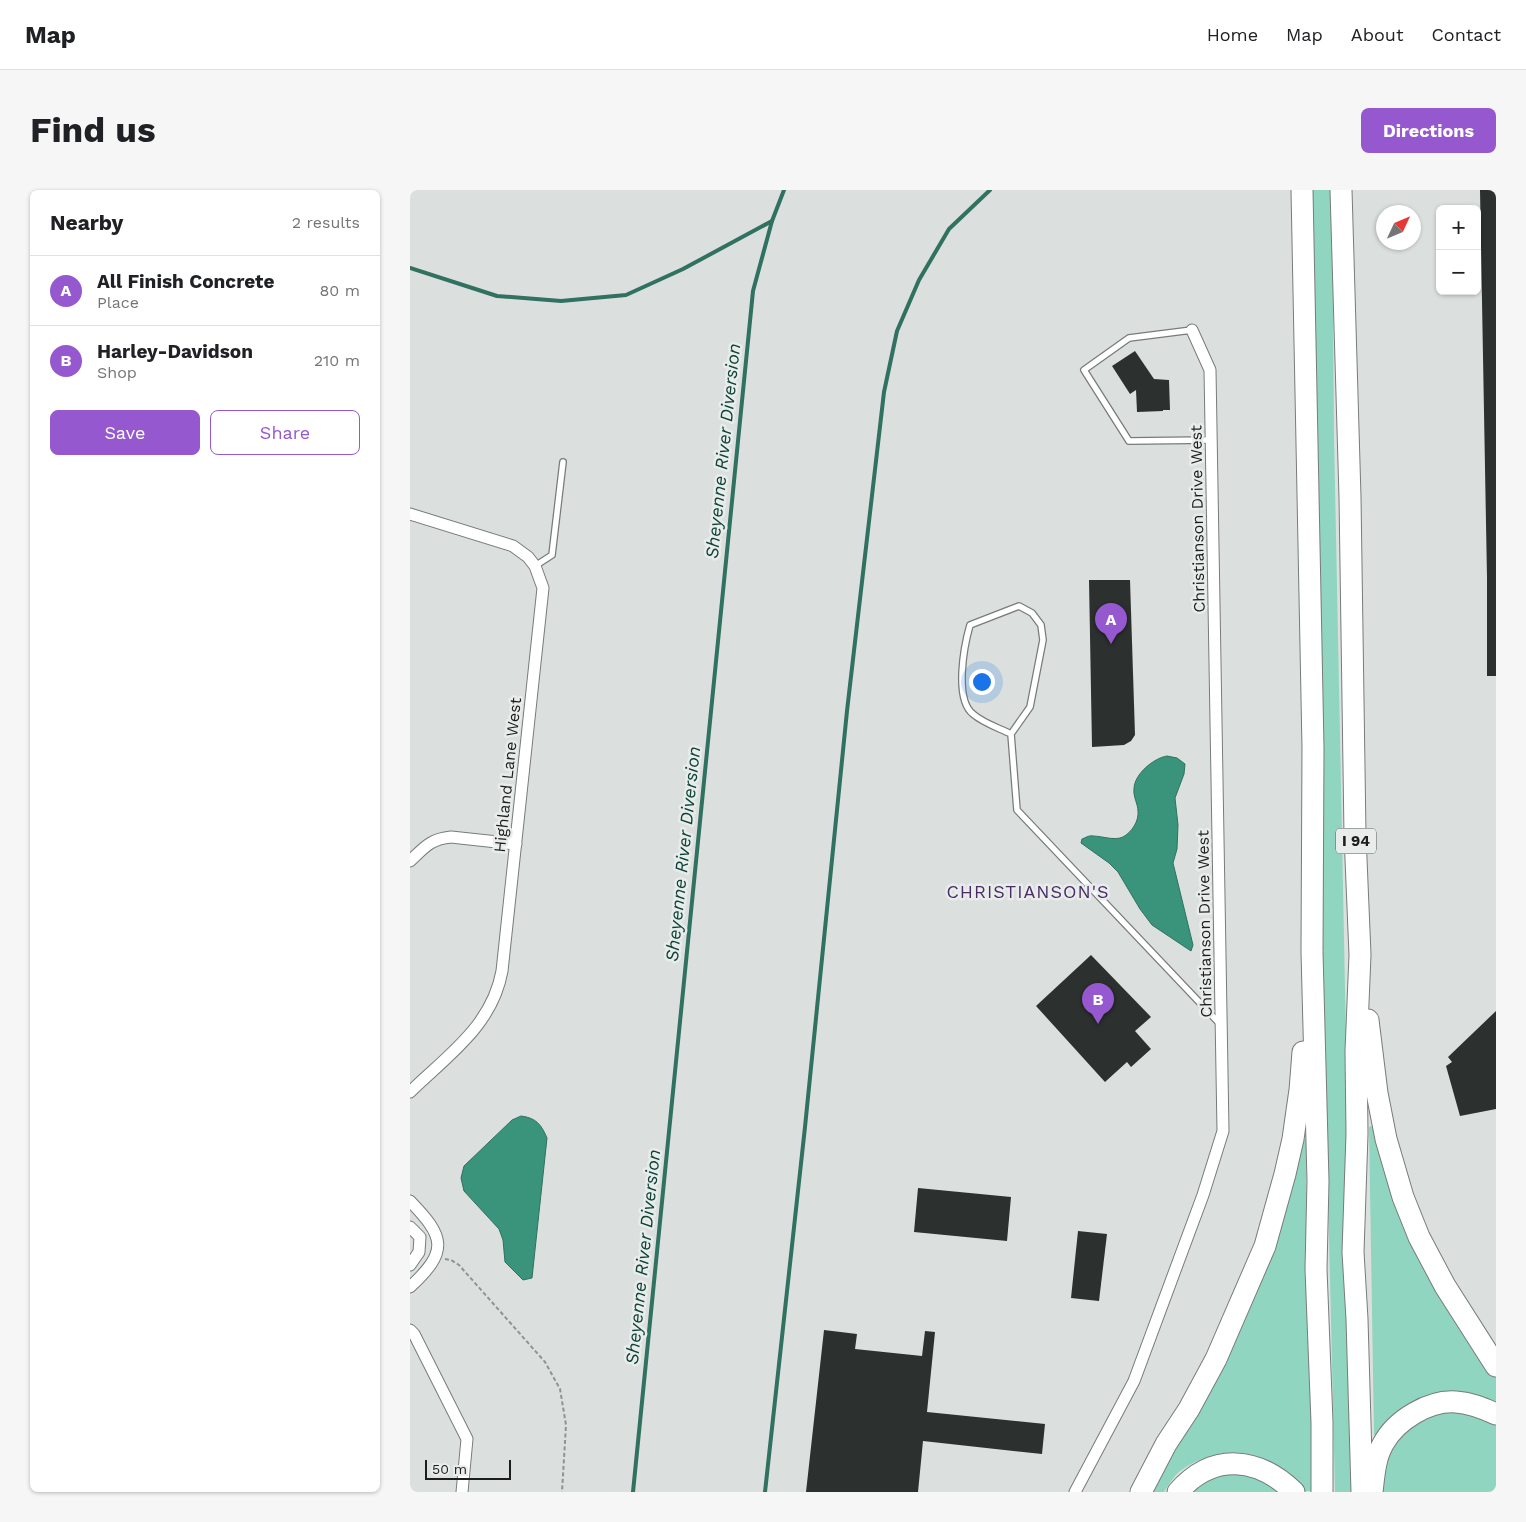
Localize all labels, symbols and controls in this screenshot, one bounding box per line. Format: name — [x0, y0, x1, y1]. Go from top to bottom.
text: Map — [25, 21, 76, 49]
text: Home — [1207, 24, 1258, 45]
text: Map — [1286, 24, 1323, 45]
text: About — [1351, 24, 1403, 45]
text: Contact — [1431, 24, 1501, 45]
button: Directions — [1361, 108, 1496, 153]
text: Find us — [30, 109, 156, 151]
north arrow — [1376, 205, 1421, 250]
map controls — [1436, 205, 1481, 295]
button: + — [1436, 205, 1481, 250]
text: Nearby — [50, 210, 123, 235]
text: 2 results — [292, 213, 360, 232]
button: − — [1436, 250, 1481, 295]
text: All Finish Concrete — [97, 270, 274, 293]
text: A — [61, 281, 71, 300]
text: 80 m — [319, 281, 360, 300]
text: Place — [97, 293, 139, 312]
text: Harley-Davidson — [97, 340, 253, 363]
water label: Sheyenne River Diversion — [701, 342, 744, 560]
text: B — [61, 351, 71, 370]
text: 210 m — [314, 351, 360, 370]
text: Shop — [97, 363, 137, 382]
button: Save — [50, 410, 200, 455]
button: Share — [210, 410, 360, 455]
street label: Christianson Drive West — [1186, 425, 1209, 613]
pin: A — [1095, 603, 1127, 644]
your location — [969, 669, 995, 695]
street label: Highland Lane West — [490, 696, 525, 854]
water label: Sheyenne River Diversion — [661, 745, 704, 963]
road number: I 94 — [1336, 828, 1376, 854]
street label: Christianson Drive West — [1193, 830, 1216, 1018]
district label: CHRISTIANSON'S — [946, 881, 1110, 902]
pin: B — [1082, 983, 1114, 1024]
water label: Sheyenne River Diversion — [621, 1148, 664, 1366]
scale bar — [425, 1457, 511, 1480]
text: 50 m — [432, 1461, 467, 1477]

